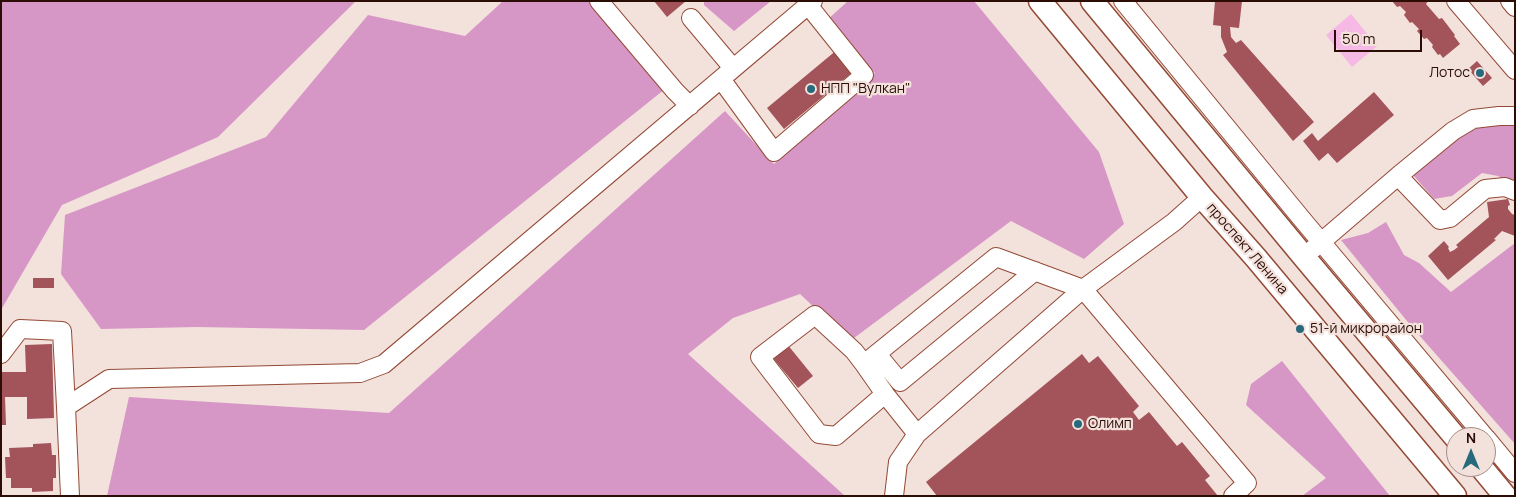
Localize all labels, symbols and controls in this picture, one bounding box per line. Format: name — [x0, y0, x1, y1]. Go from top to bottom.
scale bar — [1336, 20, 1424, 52]
text: 50 m — [1342, 28, 1376, 49]
place label: Лотос — [1429, 65, 1470, 81]
marker: Лотос — [1474, 67, 1486, 79]
place label: НПП "Вулкан" — [821, 81, 910, 97]
marker: НПП "Вулкан" — [805, 83, 817, 95]
street label: проспект Ленина — [1203, 200, 1291, 298]
place label: 51-й микрорайон — [1310, 321, 1422, 337]
marker: 51-й микрорайон — [1294, 323, 1306, 335]
place label: Олимп — [1088, 416, 1132, 432]
marker: Олимп — [1072, 418, 1084, 430]
north arrow — [1446, 427, 1496, 477]
text: N — [1466, 428, 1476, 447]

